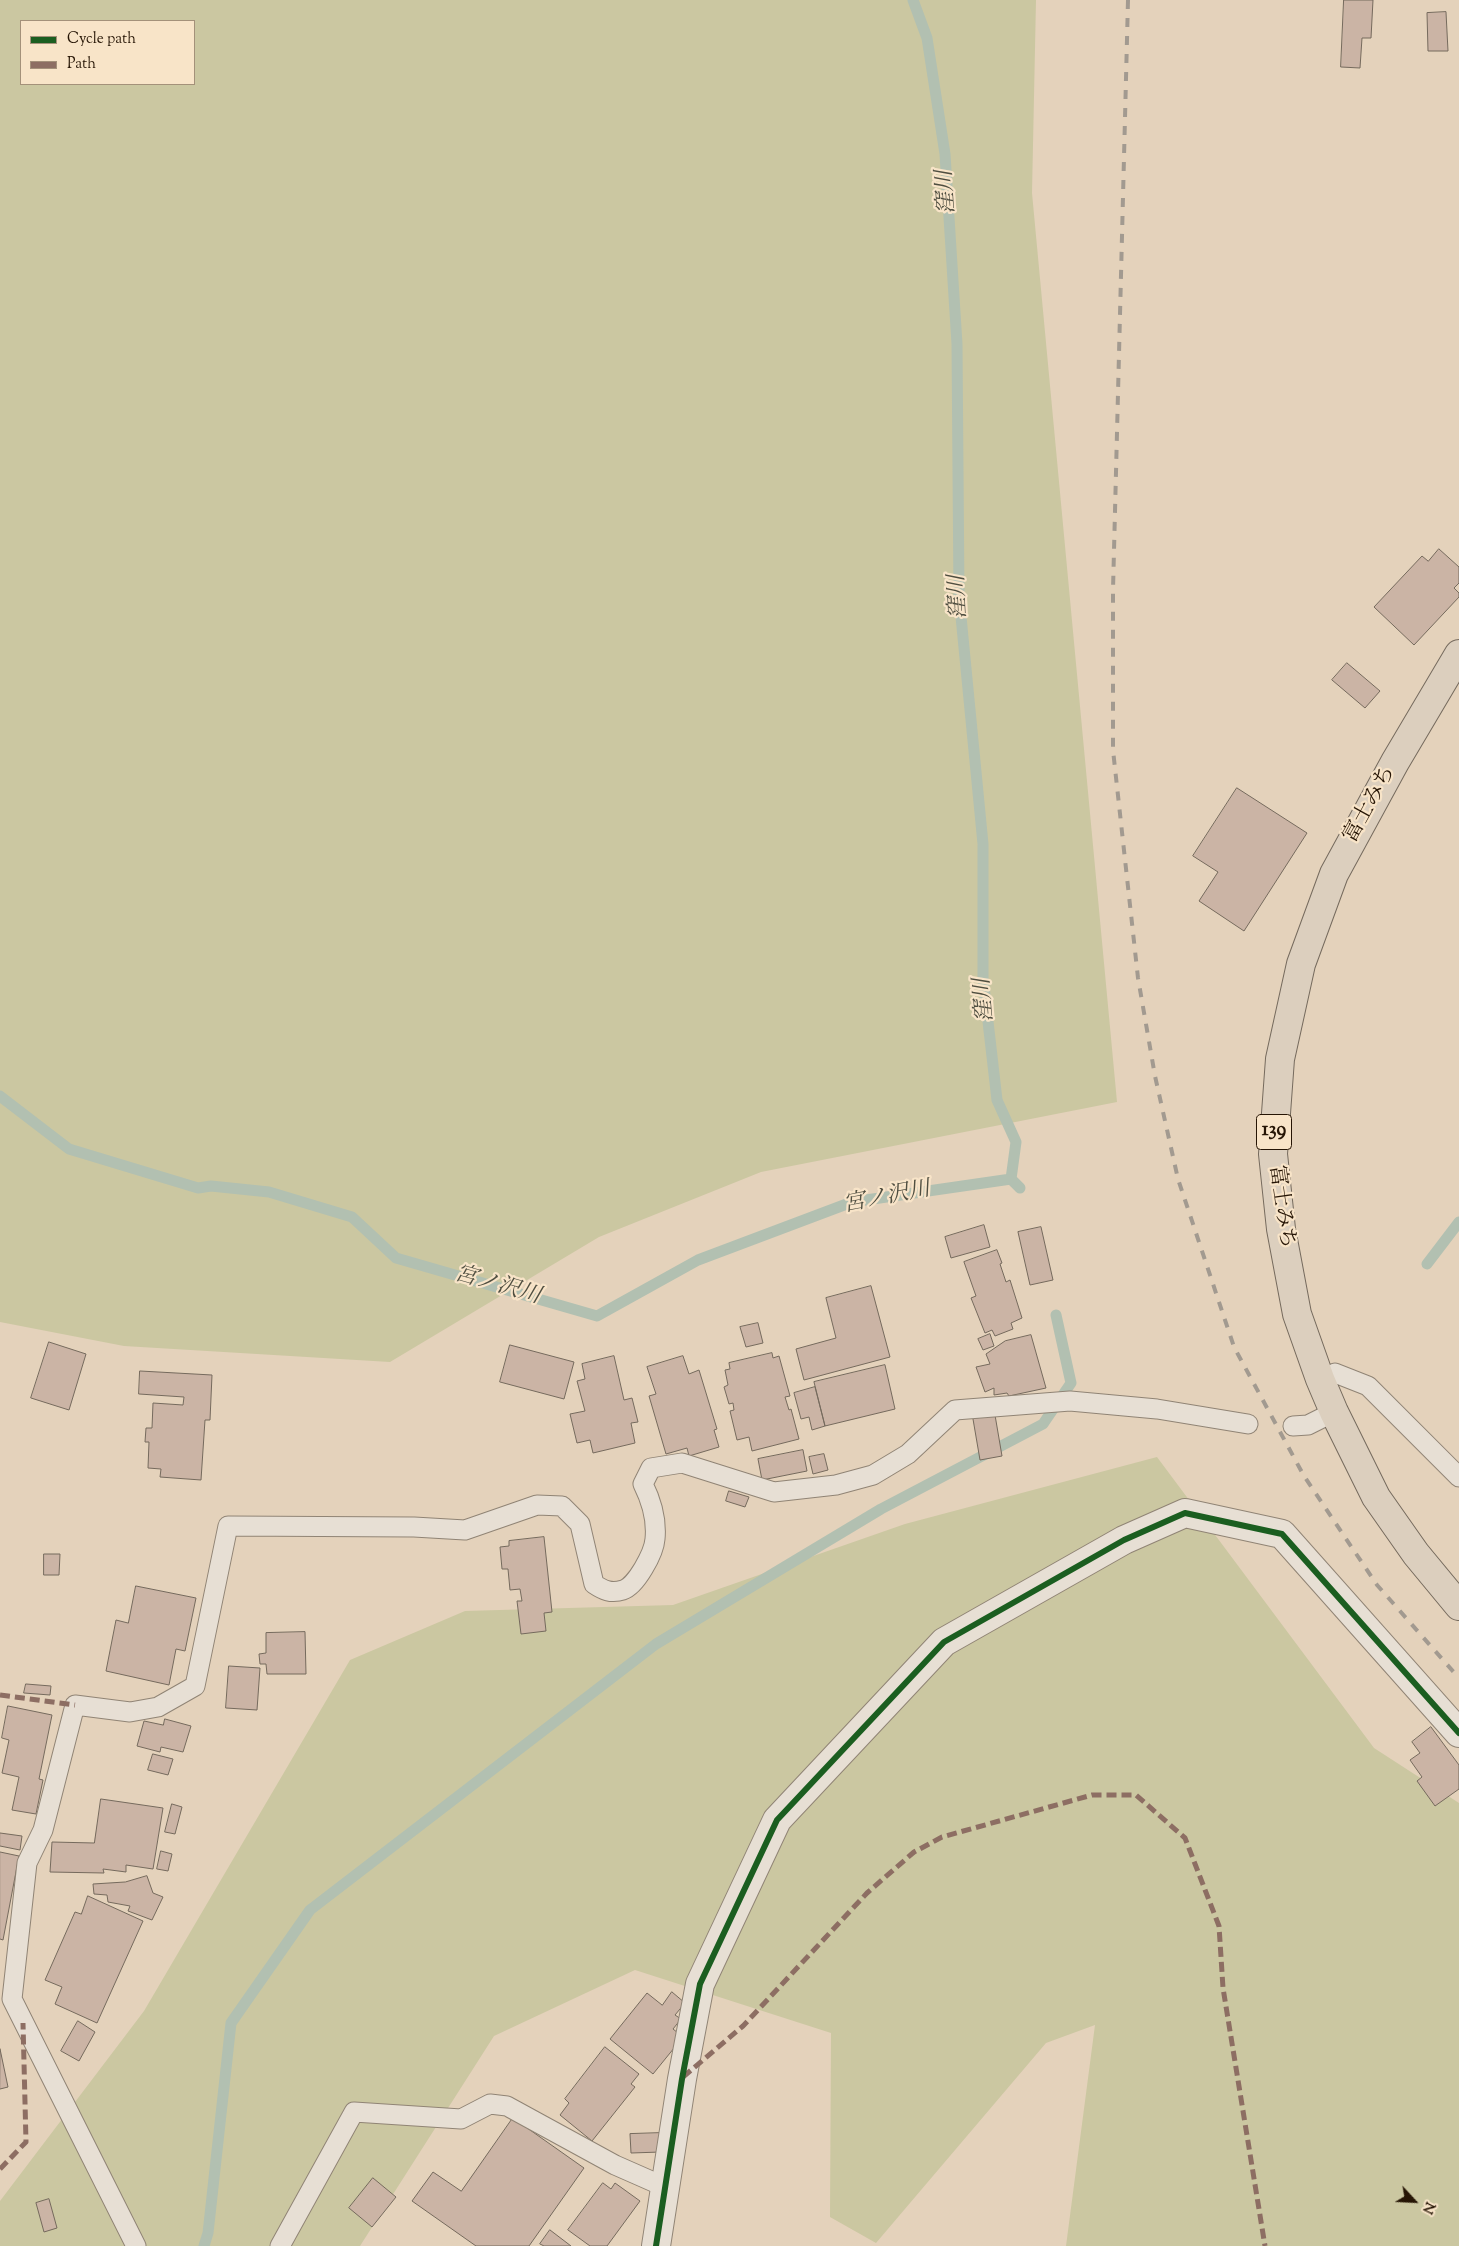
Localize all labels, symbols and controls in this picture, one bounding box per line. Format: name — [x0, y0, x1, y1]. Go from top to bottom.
legend — [20, 20, 195, 85]
text: Cycle path — [67, 29, 136, 50]
text: Path — [67, 54, 96, 75]
water label: 窪川 — [933, 169, 963, 215]
water label: 窪川 — [946, 574, 974, 620]
street label: 富士みち — [1340, 762, 1402, 848]
water label: 窪川 — [971, 977, 1001, 1023]
road number: 139 — [1256, 1114, 1292, 1150]
street label: 富士みち — [1262, 1164, 1298, 1250]
water label: 宮ノ沢川 — [841, 1178, 933, 1220]
water label: 宮ノ沢川 — [451, 1262, 543, 1312]
north arrow — [1389, 2176, 1439, 2226]
text: N — [1416, 2198, 1439, 2217]

